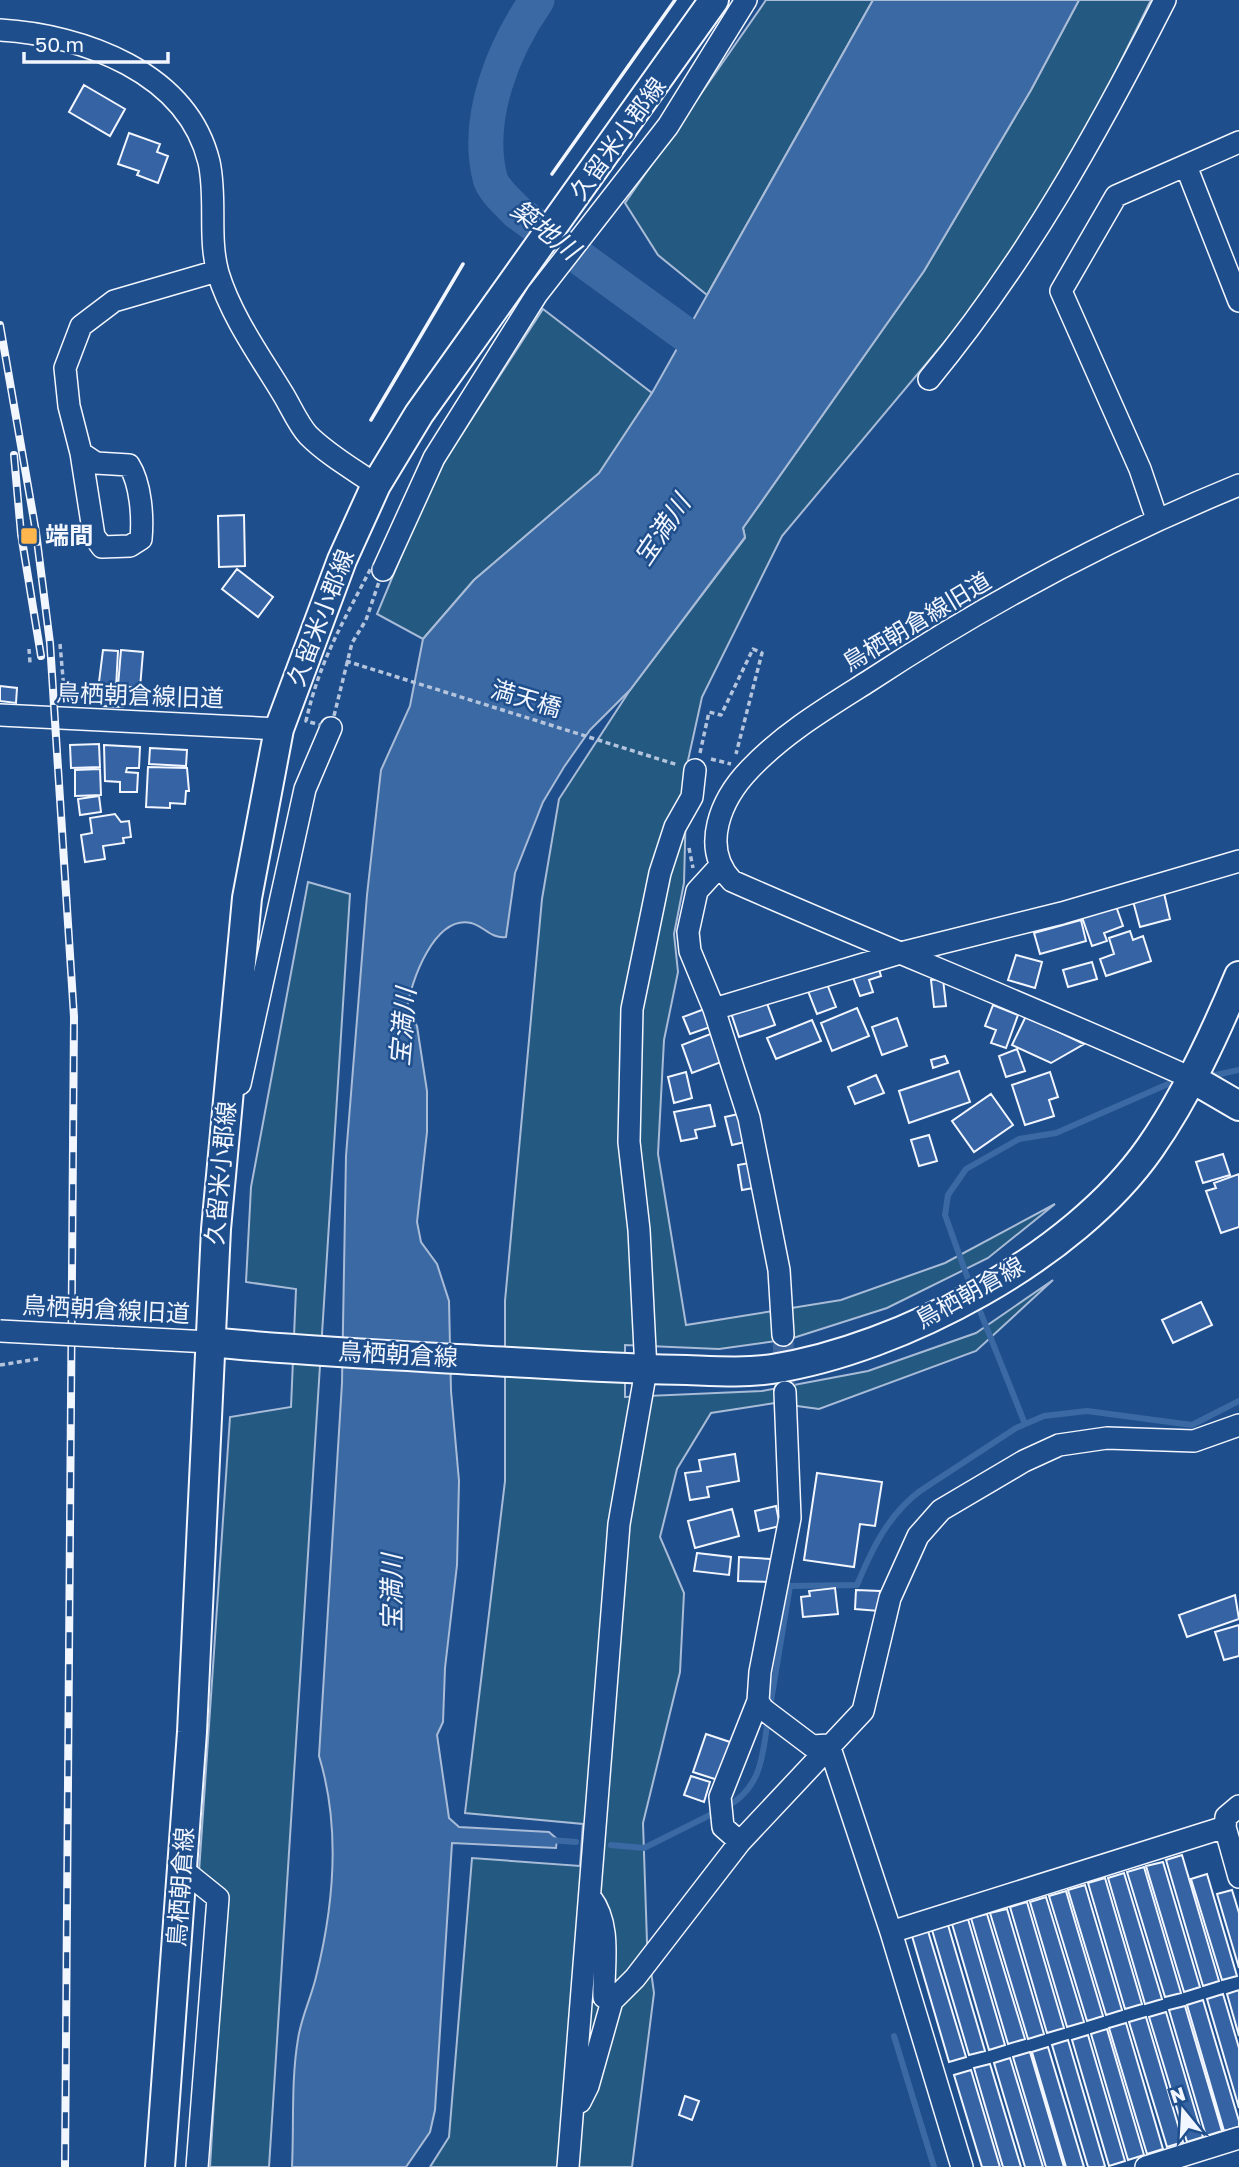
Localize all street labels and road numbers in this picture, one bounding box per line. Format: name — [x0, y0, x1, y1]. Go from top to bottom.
street label: 久留米小郡線 — [563, 71, 671, 205]
street label: 久留米小郡線 — [280, 545, 359, 690]
street label: 鳥栖朝倉線旧道 — [837, 565, 996, 676]
street label: 満天橋 — [488, 673, 565, 722]
street label: 鳥栖朝倉線旧道 — [56, 677, 225, 712]
street label: 久留米小郡線 — [199, 1100, 240, 1246]
street label: 鳥栖朝倉線 — [910, 1250, 1029, 1333]
street label: 鳥栖朝倉線旧道 — [21, 1290, 191, 1327]
street label: 鳥栖朝倉線 — [337, 1336, 459, 1371]
street label: 鳥栖朝倉線 — [161, 1826, 198, 1948]

